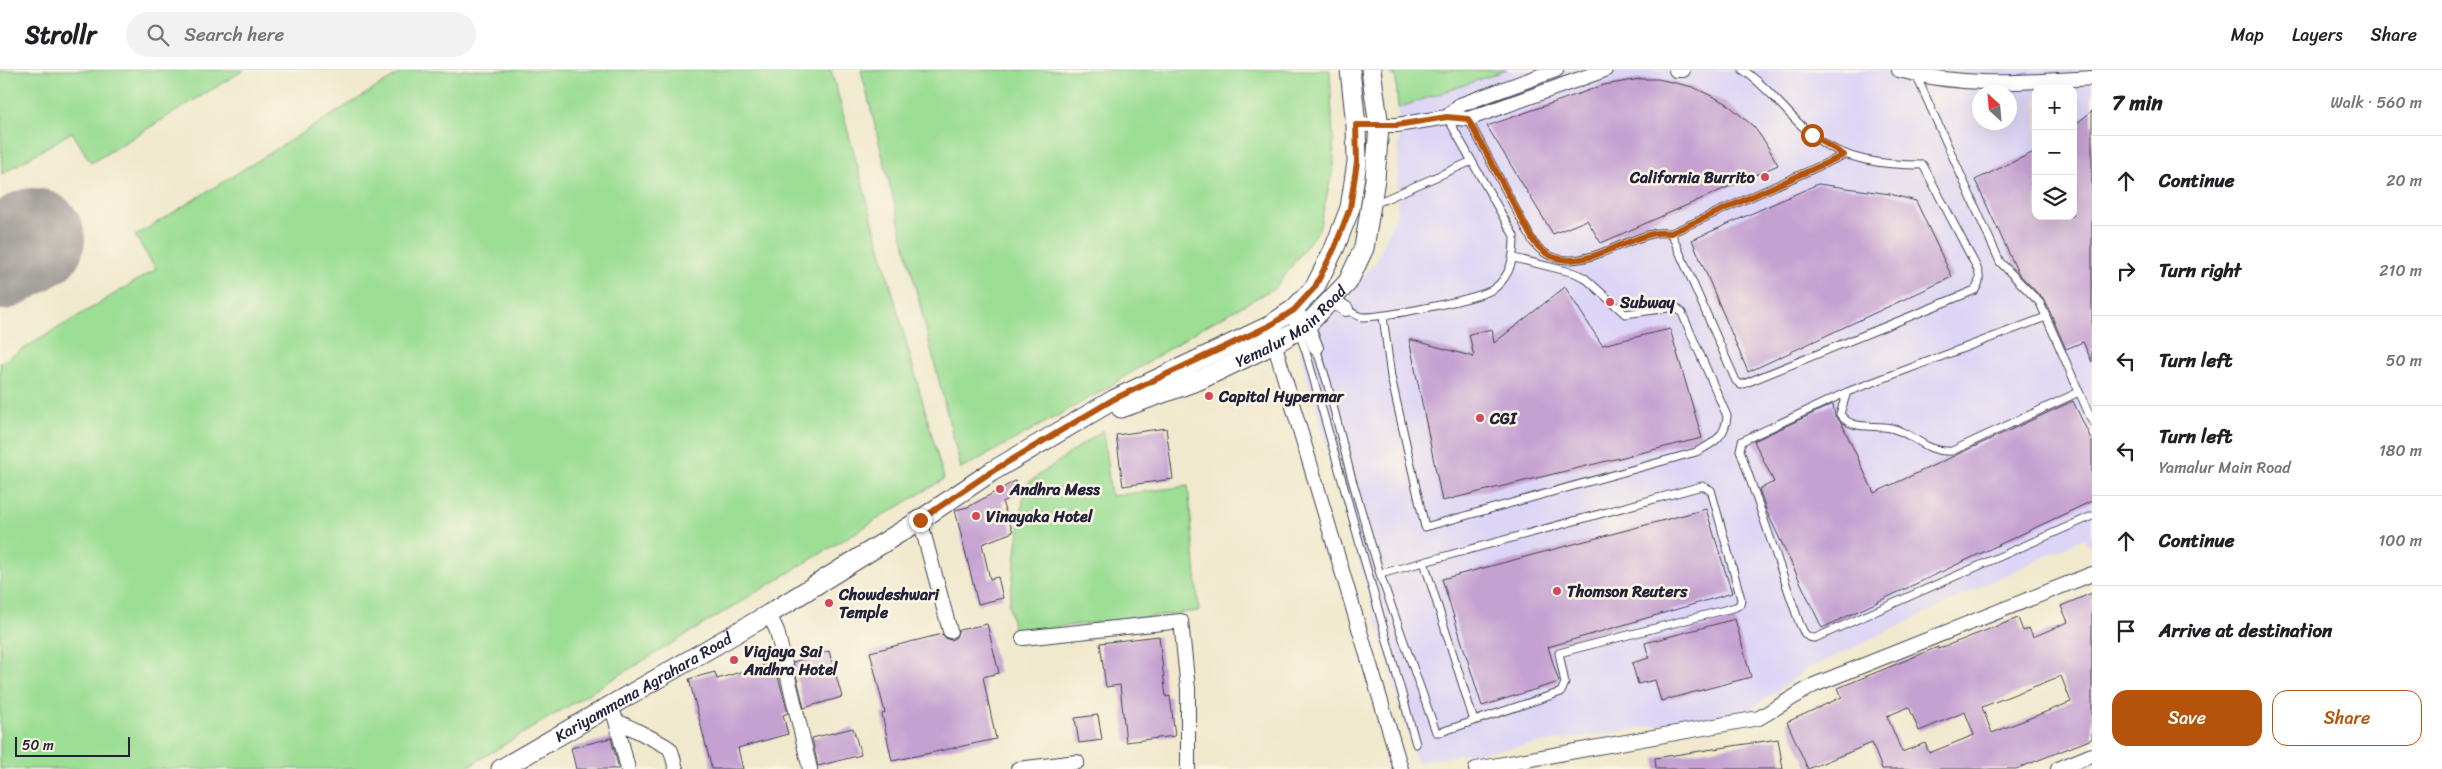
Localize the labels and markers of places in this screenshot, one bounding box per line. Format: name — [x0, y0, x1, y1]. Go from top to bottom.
place label: California Burrito — [1629, 163, 1756, 192]
marker: California Burrito — [1759, 171, 1771, 183]
place label: Subway — [1619, 288, 1675, 317]
marker: Subway — [1604, 296, 1616, 308]
place label: Capital Hypermar — [1218, 382, 1345, 411]
marker: Capital Hypermar — [1203, 390, 1215, 402]
place label: CGI — [1489, 404, 1518, 433]
marker: CGI — [1474, 412, 1486, 424]
place label: Andhra Mess — [1009, 475, 1100, 504]
marker: Andhra Mess — [994, 483, 1006, 495]
place label: Vinayaka Hotel — [986, 502, 1094, 531]
marker: Vinayaka Hotel — [970, 510, 982, 522]
place label: Thomson Reuters — [1567, 577, 1688, 606]
place label: Chowdeshwari Temple — [838, 580, 941, 627]
marker: Thomson Reuters — [1551, 585, 1563, 597]
marker: Chowdeshwari Temple — [823, 597, 835, 609]
place label: Viajaya Sai Andhra Hotel — [743, 637, 839, 684]
marker: Viajaya Sai Andhra Hotel — [728, 654, 740, 666]

